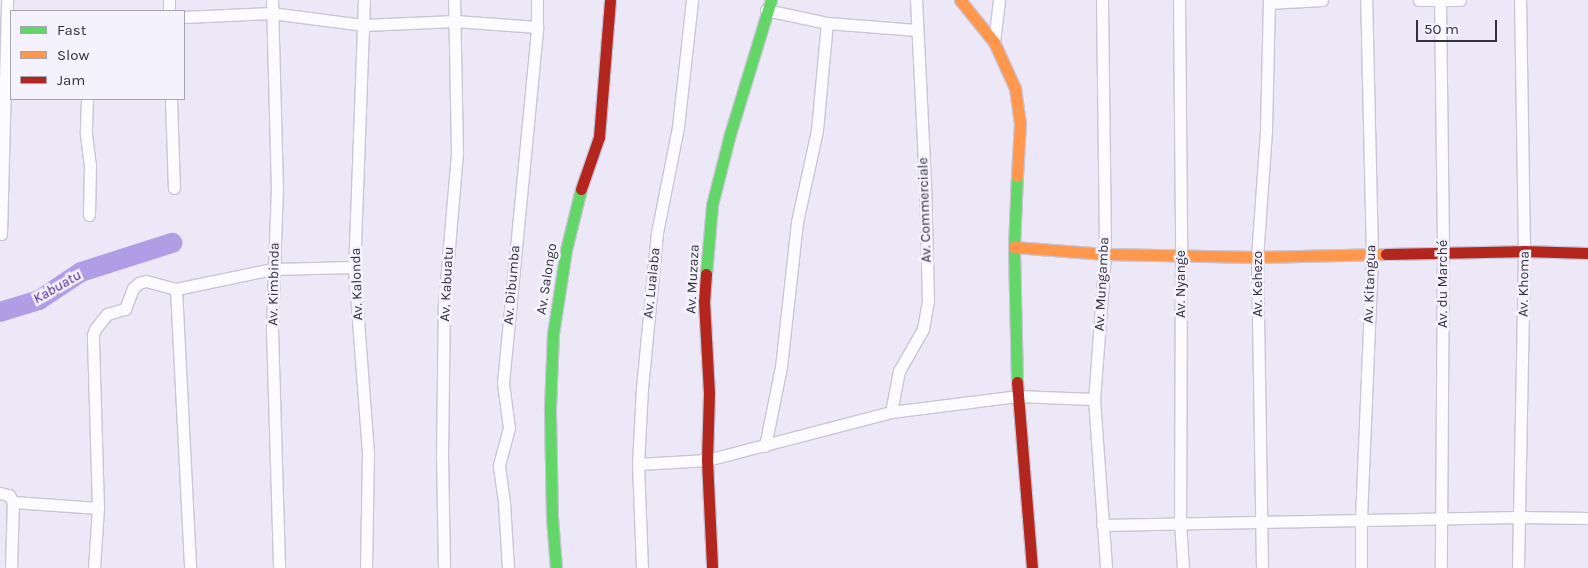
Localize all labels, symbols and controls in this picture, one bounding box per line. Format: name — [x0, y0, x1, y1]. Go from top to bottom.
legend — [10, 10, 185, 100]
scale bar — [1418, 10, 1499, 42]
text: 50 m — [1424, 20, 1459, 38]
text: Fast — [57, 21, 86, 39]
text: Slow — [57, 46, 89, 64]
text: Jam — [57, 71, 85, 89]
street label: Av. Commerciale — [915, 157, 935, 263]
street label: Av. Mungamba — [1091, 237, 1113, 331]
street label: Av. du Marché — [1435, 240, 1451, 328]
street label: Av. Kimbinda — [265, 242, 283, 326]
street label: Av. Salongo — [533, 242, 561, 316]
street label: Av. Dibumba — [500, 244, 524, 326]
street label: Av. Muzaza — [683, 244, 703, 314]
street label: Av. Kitangua — [1360, 244, 1380, 324]
street label: Av. Kabuatu — [437, 246, 457, 322]
street label: Av. Kalonda — [347, 247, 367, 321]
street label: Av. Lualaba — [640, 247, 664, 319]
street label: Av. Nyange — [1173, 250, 1189, 318]
street label: Av. Kehezo — [1250, 251, 1266, 317]
street label: Av. Khoma — [1515, 251, 1533, 317]
water label: Kabuatu — [30, 266, 84, 308]

